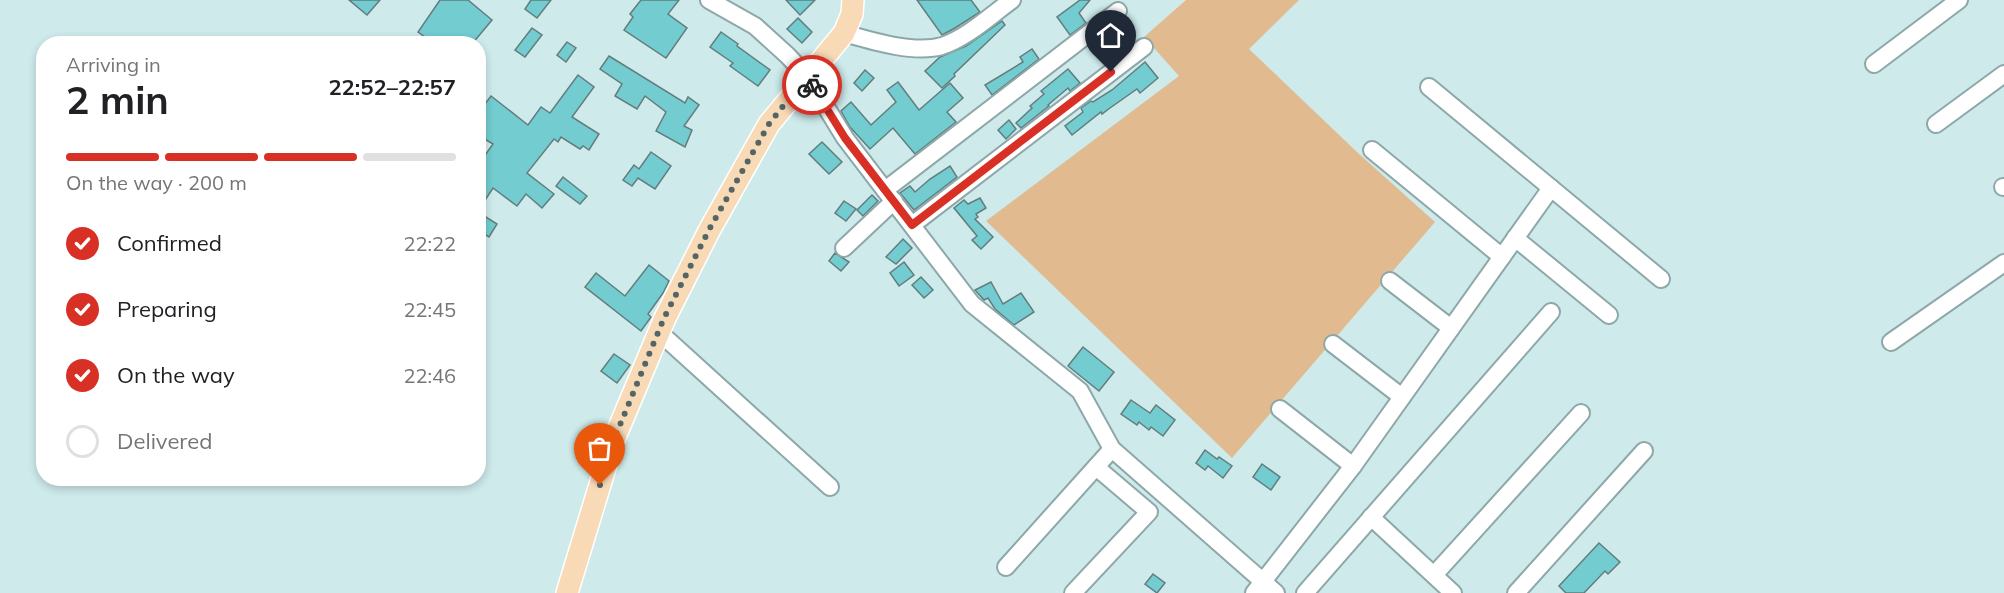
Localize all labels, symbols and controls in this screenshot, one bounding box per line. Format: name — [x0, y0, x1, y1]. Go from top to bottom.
pin — [1085, 10, 1136, 72]
icon: home — [1094, 19, 1127, 52]
text: Arriving in — [66, 52, 161, 77]
courier — [782, 55, 842, 115]
icon: bike — [796, 69, 829, 102]
text: 22:52–22:57 — [328, 73, 456, 101]
text: 2 min — [66, 75, 169, 124]
text: On the way · 200 m — [66, 170, 247, 195]
icon: check — [66, 227, 99, 260]
text: Confirmed — [117, 229, 222, 257]
text: 22:22 — [403, 231, 456, 256]
icon: check — [66, 293, 99, 326]
text: Preparing — [117, 295, 217, 323]
text: 22:45 — [403, 297, 456, 322]
icon: check — [66, 359, 99, 392]
text: On the way — [117, 361, 235, 389]
text: 22:46 — [403, 363, 456, 388]
pin — [574, 423, 625, 485]
text: Delivered — [117, 427, 212, 455]
icon: bag — [583, 432, 616, 465]

